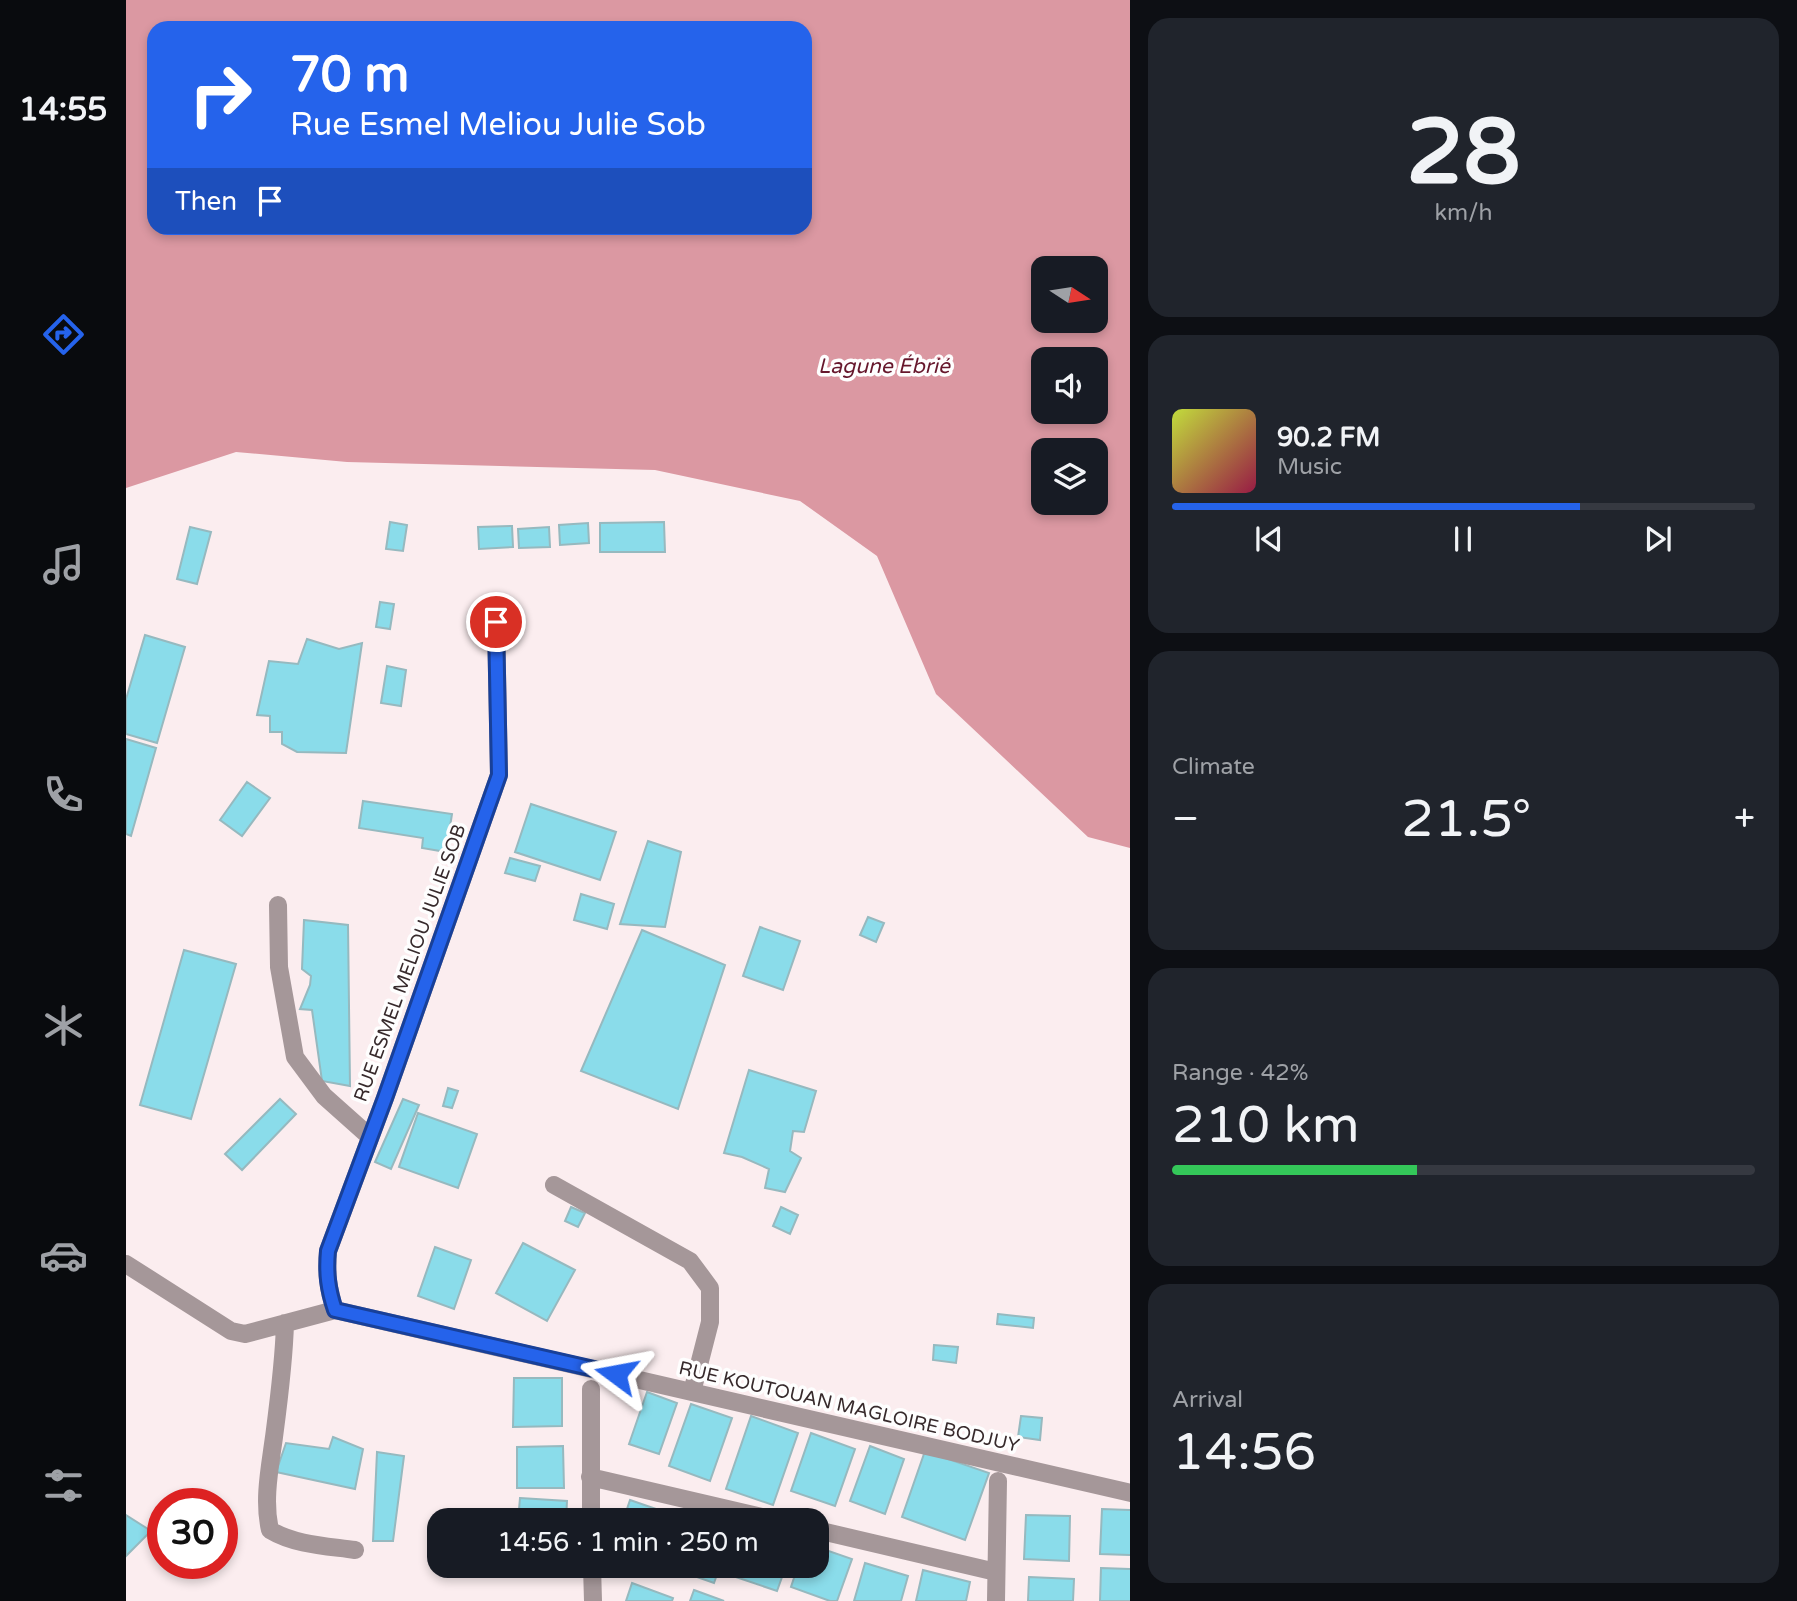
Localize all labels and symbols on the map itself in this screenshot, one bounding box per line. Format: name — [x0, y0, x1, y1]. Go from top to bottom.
north arrow — [1031, 256, 1108, 332]
water label: Lagune Ébrié — [818, 354, 951, 379]
pin — [466, 592, 526, 652]
street label: RUE ESMEL MELIOU JULIE SOB — [349, 821, 471, 1105]
position arrow — [579, 1337, 653, 1411]
street label: RUE KOUTOUAN MAGLOIRE BODJUY — [677, 1357, 1021, 1457]
speed limit sign: 30 — [147, 1488, 238, 1579]

